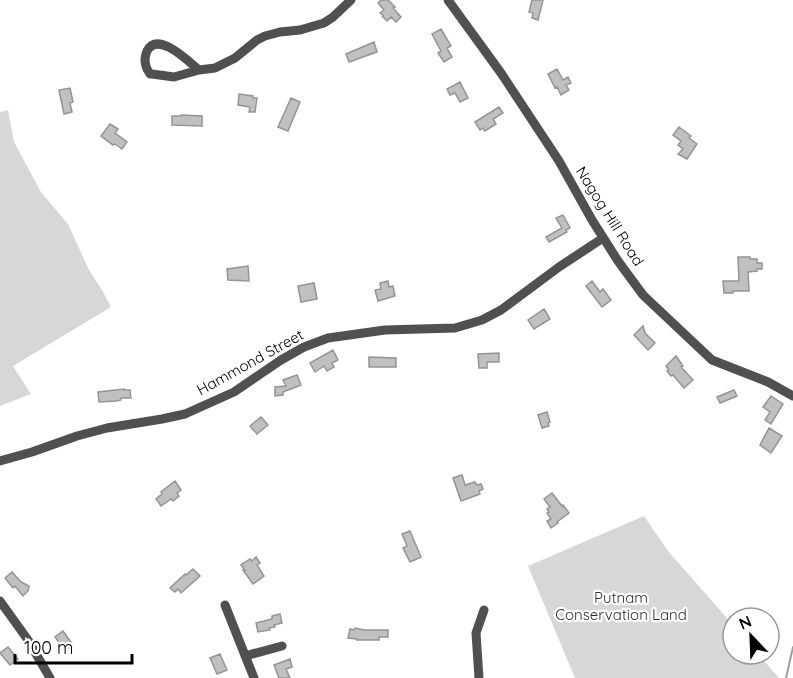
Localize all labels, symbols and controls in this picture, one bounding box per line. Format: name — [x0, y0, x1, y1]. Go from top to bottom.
street label: Nagog Hill Road — [572, 163, 648, 269]
street label: Hammond Street — [193, 325, 307, 399]
park label: Putnam Conservation Land — [555, 588, 687, 624]
north arrow — [721, 606, 781, 666]
text: N — [736, 611, 754, 634]
scale bar — [15, 627, 132, 665]
text: 100 m — [24, 636, 73, 659]

